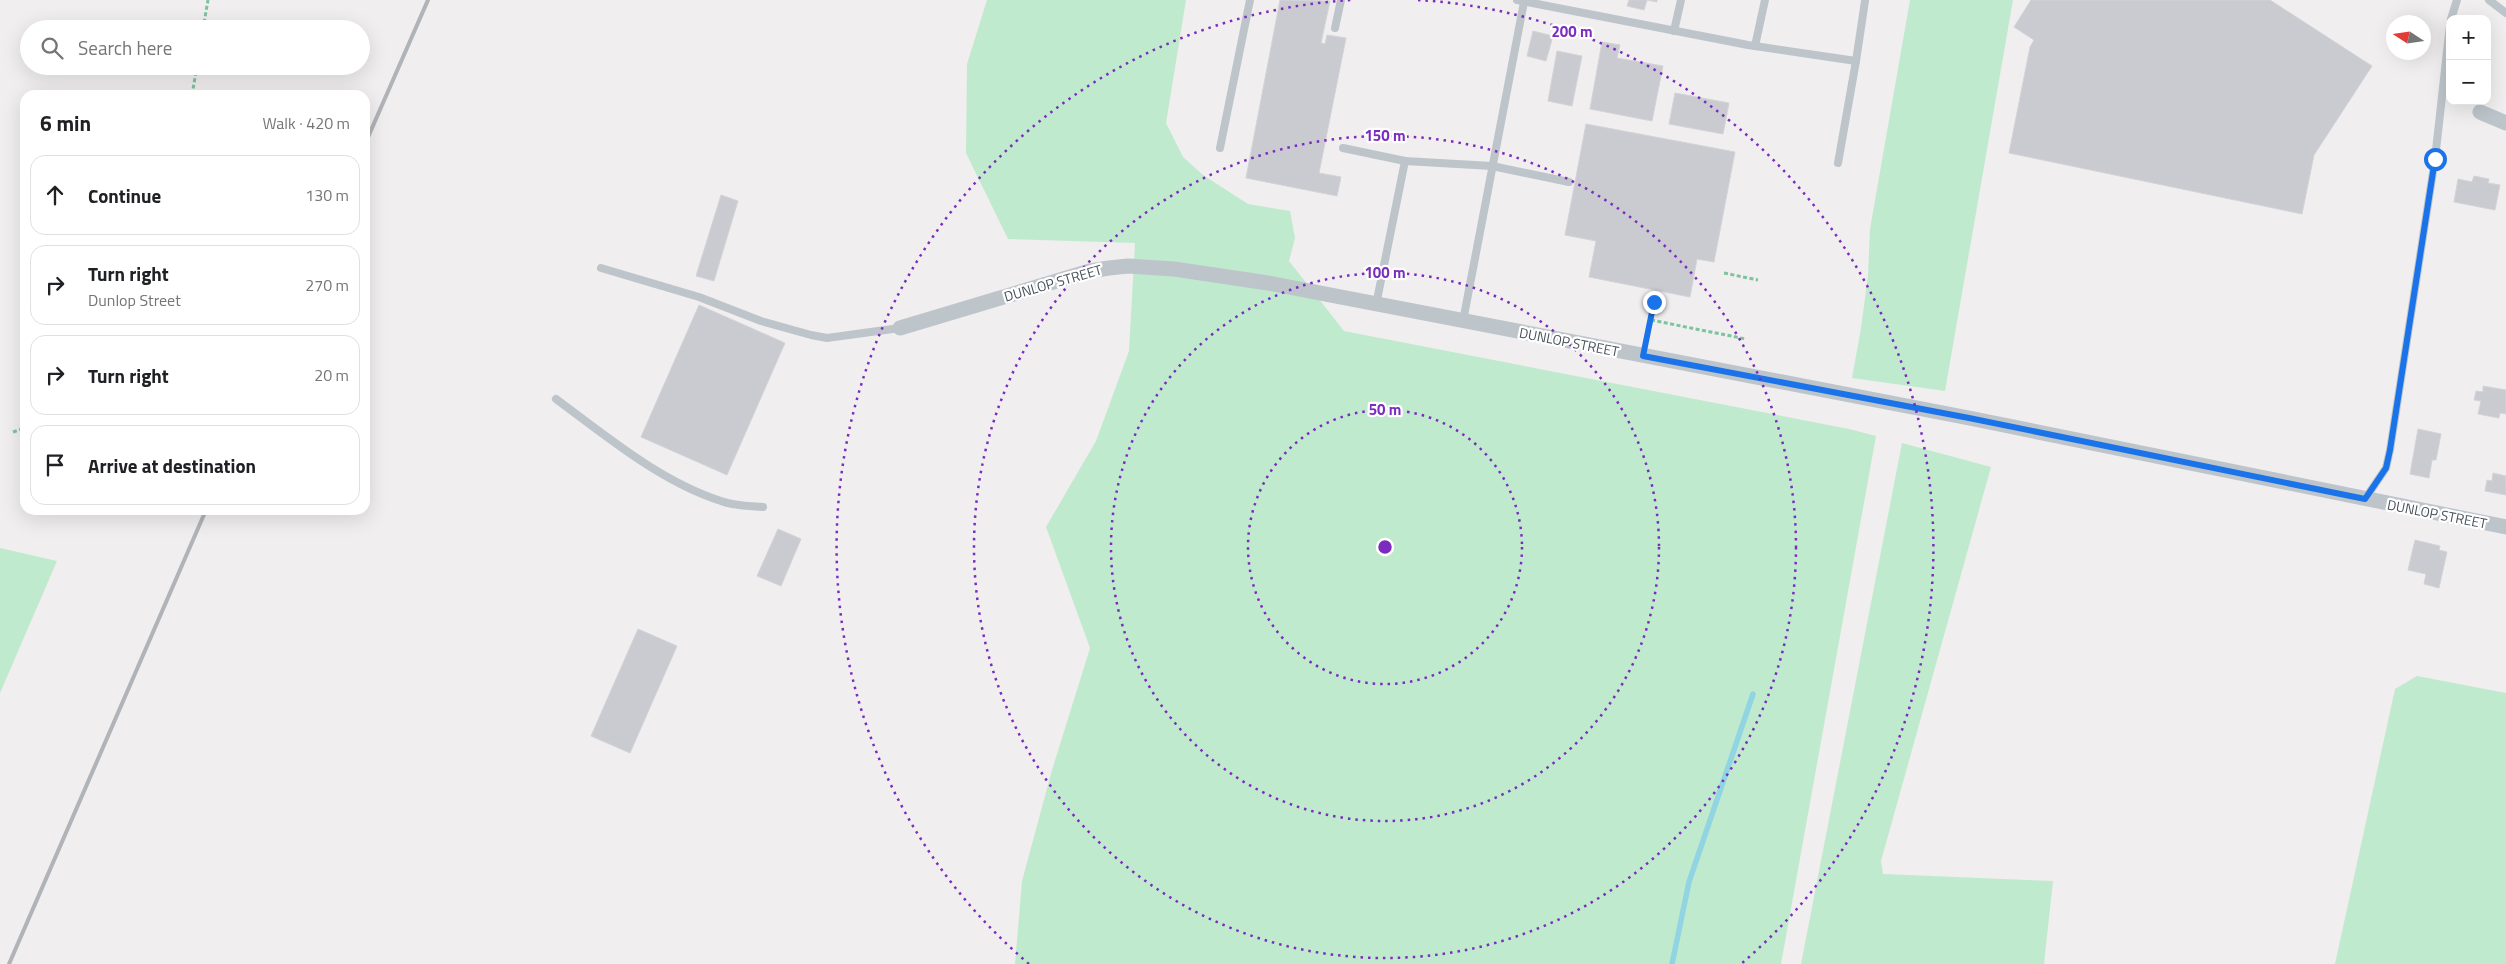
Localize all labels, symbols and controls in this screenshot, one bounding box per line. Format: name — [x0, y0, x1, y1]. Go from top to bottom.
north arrow — [2386, 15, 2431, 60]
map controls — [2446, 15, 2491, 105]
button: + — [2446, 15, 2491, 60]
search box — [20, 20, 370, 75]
text: 200 m — [1551, 20, 1593, 43]
text: Search here — [78, 33, 172, 62]
icon: search — [38, 34, 66, 62]
button: − — [2446, 60, 2491, 105]
text: 6 min — [40, 107, 91, 139]
text: Walk · 420 m — [262, 111, 350, 135]
text: 150 m — [1364, 124, 1406, 147]
route start — [2424, 148, 2447, 171]
icon: ahead — [41, 181, 69, 209]
text: Continue — [88, 181, 161, 210]
text: 130 m — [305, 183, 349, 207]
street label: DUNLOP STREET — [1001, 258, 1105, 307]
text: Turn right — [88, 259, 169, 288]
text: 100 m — [1364, 261, 1406, 284]
icon: right — [41, 271, 69, 299]
text: 270 m — [305, 273, 349, 297]
text: Dunlop Street — [88, 288, 181, 312]
route end — [1643, 291, 1666, 314]
street label: DUNLOP STREET — [1518, 322, 1621, 362]
icon: right — [41, 361, 69, 389]
text: Turn right — [88, 361, 169, 390]
text: 20 m — [314, 363, 349, 387]
text: 50 m — [1369, 398, 1401, 421]
icon: arrive — [41, 451, 69, 479]
text: Arrive at destination — [88, 451, 256, 480]
street label: DUNLOP STREET — [2386, 494, 2489, 534]
centre of rings — [1376, 538, 1394, 556]

